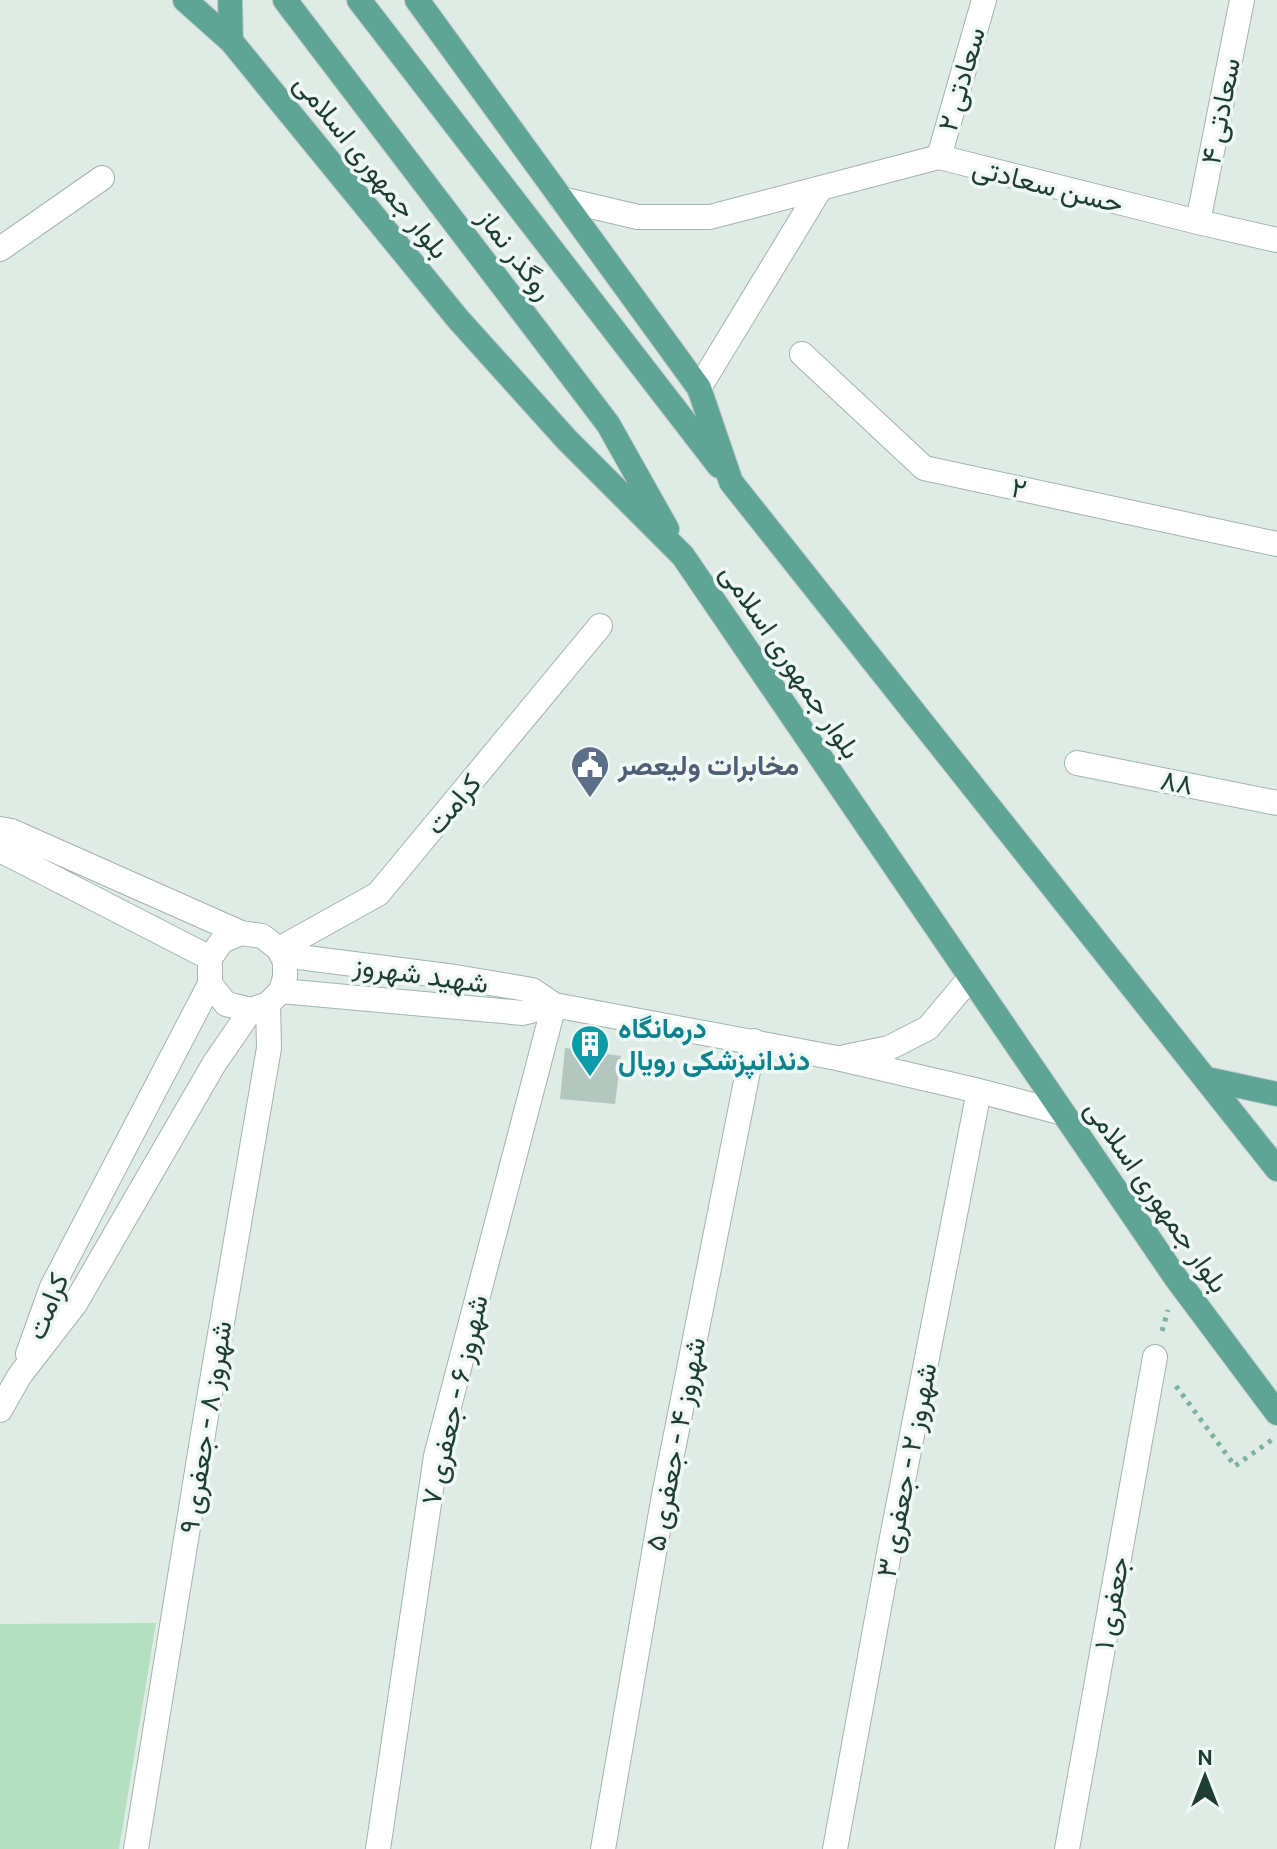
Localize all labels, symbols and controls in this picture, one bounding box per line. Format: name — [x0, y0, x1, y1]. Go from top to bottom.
street label: سعادتی ۲ — [930, 23, 992, 135]
street label: سعادتی ۴ — [1193, 55, 1247, 167]
street label: بلوار جمهوری اسلامی — [286, 67, 457, 266]
street label: حسن سعادتی — [969, 150, 1127, 220]
street label: روگذر نماز — [469, 201, 561, 307]
street label: ۲ — [1008, 470, 1030, 506]
street label: بلوار جمهوری اسلامی — [712, 557, 869, 766]
public building icon: مخابرات ولیعصر — [569, 744, 611, 799]
place label: مخابرات ولیعصر — [617, 748, 799, 783]
street label: ۸۸ — [1158, 762, 1196, 802]
street label: کرامت — [418, 767, 489, 842]
street label: شهید شهروز — [350, 948, 491, 1001]
place label: درمانگاه دندانپزشکی رویال — [618, 1011, 810, 1080]
building icon: درمانگاه دندانپزشکی رویال — [569, 1023, 611, 1078]
street label: بلوار جمهوری اسلامی — [1077, 1093, 1236, 1300]
street label: کرامت — [18, 1268, 77, 1345]
street label: شهروز ۶ - جعفری ۷ — [413, 1291, 496, 1509]
street label: شهروز ۸ - جعفری ۹ — [171, 1318, 240, 1536]
street label: شهروز ۴ - جعفری ۵ — [638, 1334, 713, 1554]
street label: شهروز ۲ - جعفری ۳ — [869, 1360, 944, 1580]
street label: جعفری ۱ — [1086, 1554, 1137, 1652]
north arrow — [1165, 1737, 1245, 1817]
text: N — [1197, 1744, 1213, 1771]

